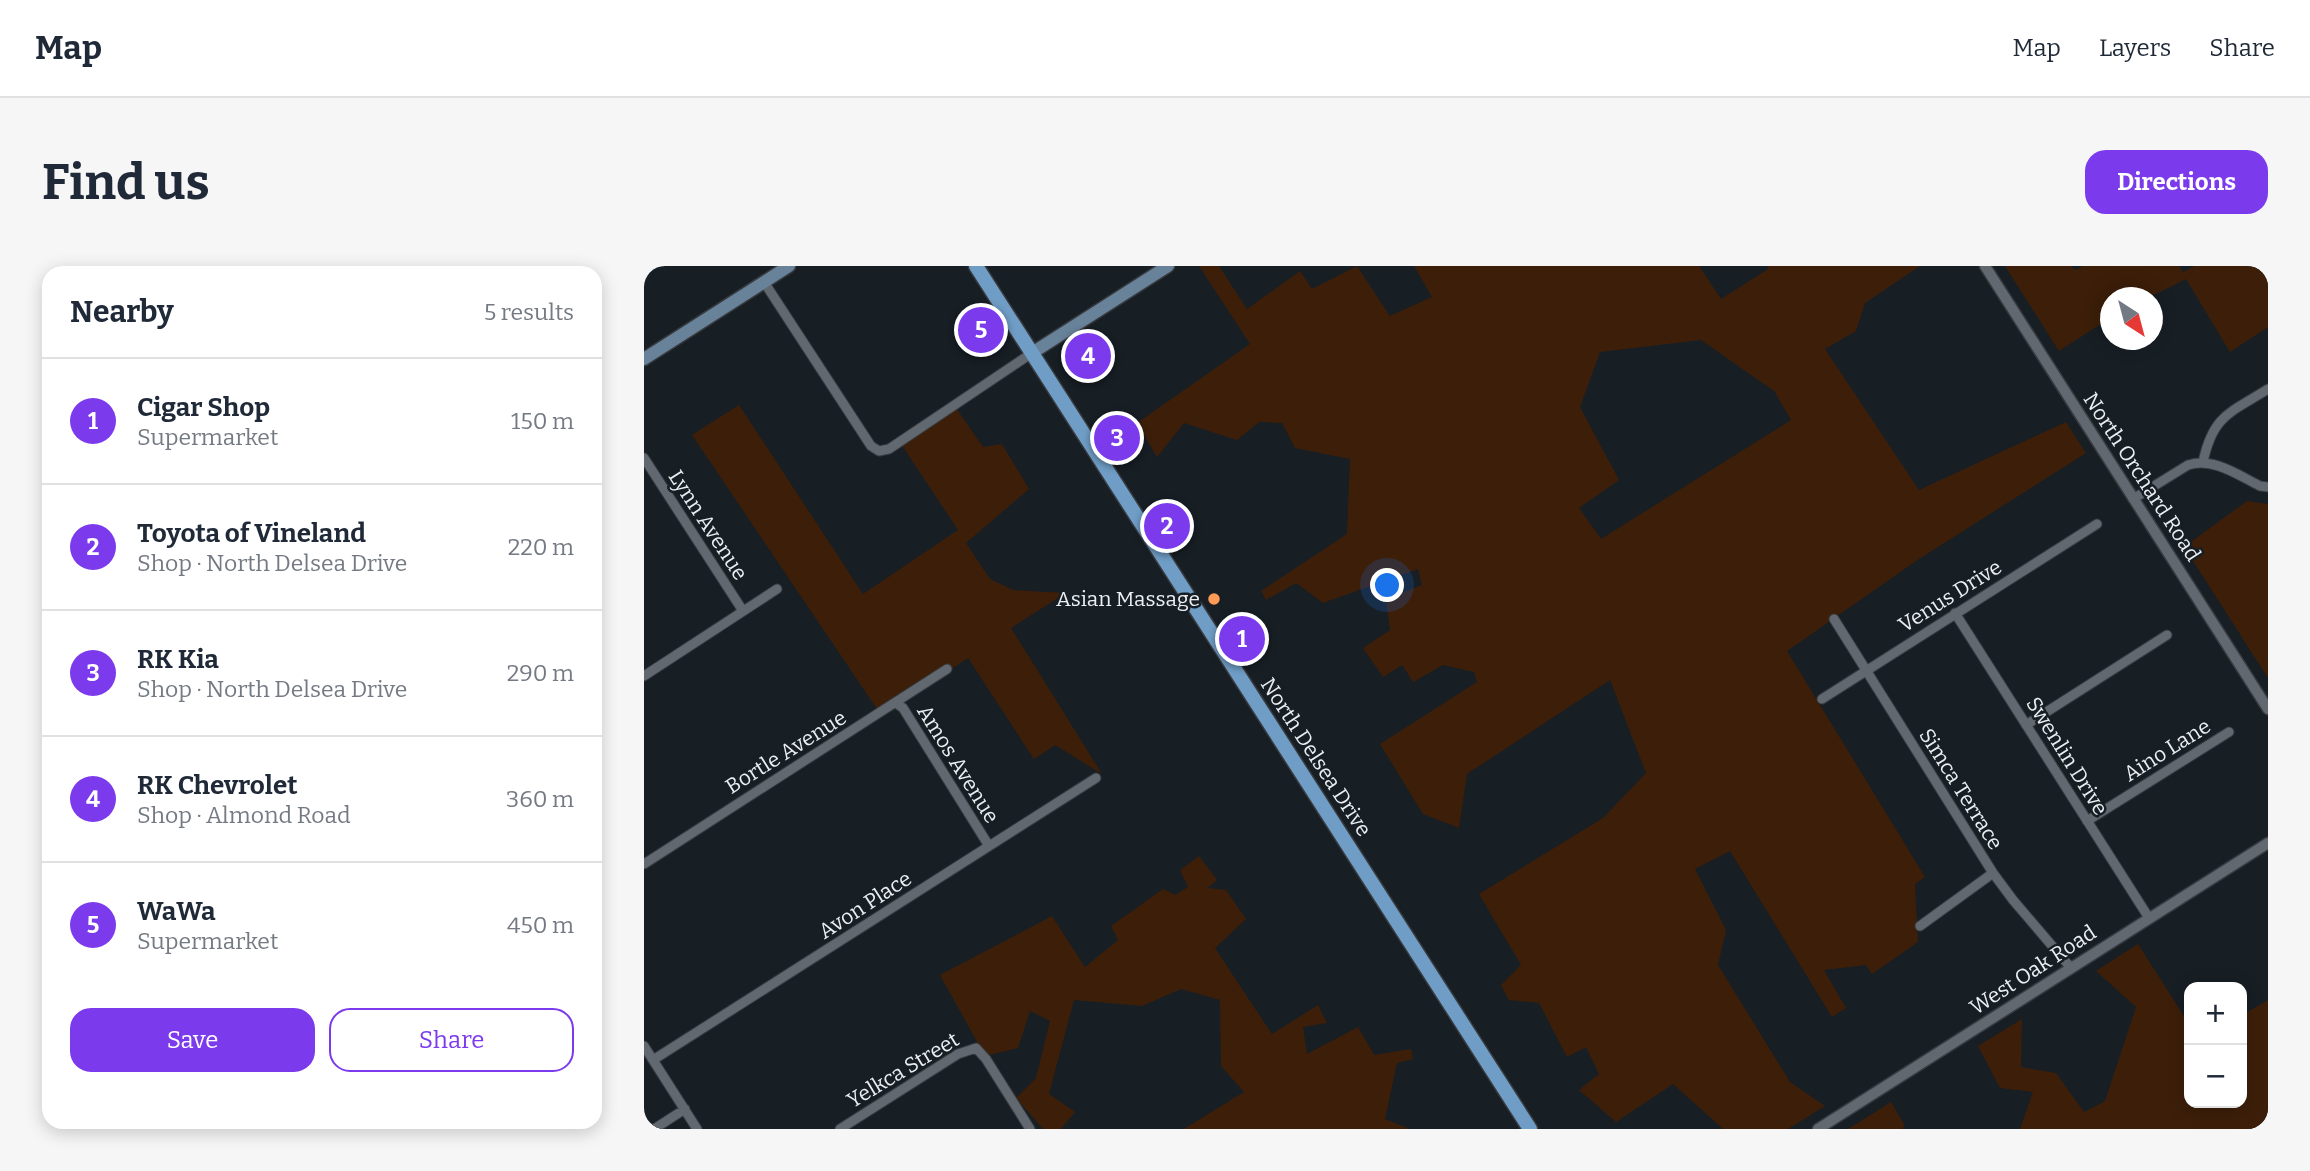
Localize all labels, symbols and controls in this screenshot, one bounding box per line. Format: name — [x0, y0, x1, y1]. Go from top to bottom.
text: Map — [35, 28, 102, 68]
text: Map — [2013, 34, 2061, 62]
text: Layers — [2099, 34, 2171, 62]
text: Share — [2209, 34, 2275, 62]
button: Directions — [2085, 150, 2268, 214]
text: Find us — [42, 153, 210, 212]
north arrow — [2100, 287, 2163, 350]
text: Nearby — [70, 294, 174, 330]
text: 5 results — [484, 298, 574, 326]
pin: 5 — [958, 304, 1004, 356]
pin: 4 — [1065, 330, 1111, 382]
street label: North Orchard Road — [2078, 388, 2206, 566]
text: Cigar Shop — [137, 392, 270, 423]
text: 1 — [88, 407, 98, 435]
text: 150 m — [511, 407, 574, 435]
pin: 3 — [1094, 412, 1140, 464]
text: Supermarket — [137, 423, 278, 451]
street label: Lynn Avenue — [663, 465, 753, 585]
pin: 2 — [1144, 500, 1190, 552]
text: Toyota of Vineland — [137, 518, 366, 549]
text: 2 — [87, 533, 99, 561]
text: 220 m — [508, 533, 574, 561]
text: Shop · North Delsea Drive — [137, 549, 407, 577]
street label: Venus Drive — [1894, 554, 2006, 638]
your location — [1370, 568, 1404, 602]
place label: Asian Massage — [1056, 586, 1200, 612]
marker: Asian Massage — [1206, 591, 1222, 607]
pin: 1 — [1219, 613, 1265, 665]
text: RK Kia — [137, 644, 219, 675]
text: 3 — [86, 659, 100, 687]
text: 290 m — [507, 659, 574, 687]
street label: North Delsea Drive — [1255, 673, 1377, 841]
text: Shop · North Delsea Drive — [137, 675, 407, 703]
street label: Swenlin Drive — [2020, 692, 2114, 820]
street label: Amos Avenue — [911, 700, 1005, 828]
street label: Bortle Avenue — [721, 705, 851, 799]
street label: Aino Lane — [2119, 713, 2215, 787]
street label: Simca Terrace — [1913, 724, 2009, 854]
text: RK Chevrolet — [137, 770, 297, 801]
text: 4 — [86, 785, 100, 813]
text: 360 m — [506, 785, 574, 813]
text: Shop · Almond Road — [137, 801, 351, 829]
street label: Avon Place — [814, 865, 916, 945]
text: WaWa — [137, 896, 216, 927]
text: 5 — [87, 911, 99, 939]
text: 450 m — [507, 911, 574, 939]
street label: West Oak Road — [1965, 919, 2101, 1021]
text: Supermarket — [137, 927, 278, 955]
map controls — [2184, 982, 2247, 1108]
button: + — [2184, 982, 2247, 1045]
button: Save — [70, 1008, 315, 1072]
button: Share — [329, 1008, 574, 1072]
street label: Yelkca Street — [842, 1026, 964, 1114]
button: − — [2184, 1045, 2247, 1108]

